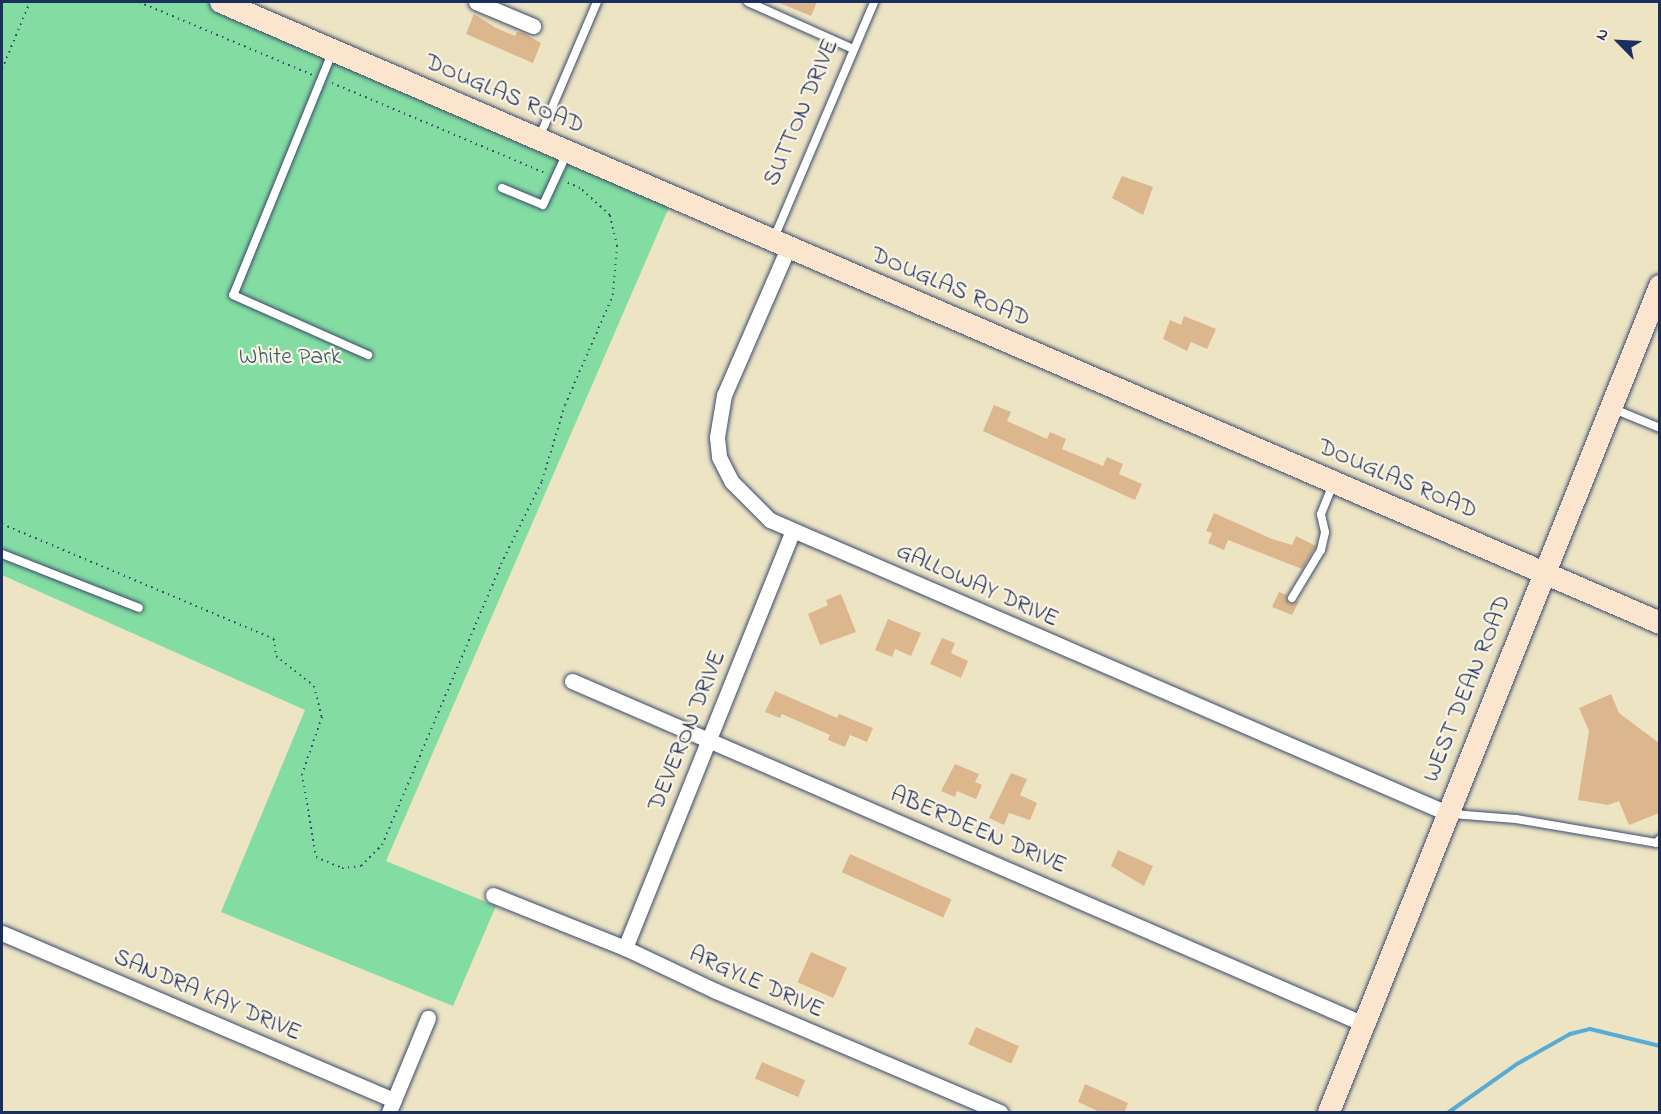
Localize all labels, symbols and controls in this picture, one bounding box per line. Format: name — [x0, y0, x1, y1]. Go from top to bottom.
north arrow — [1589, 12, 1649, 72]
text: N — [1589, 25, 1616, 44]
street label: SUTTON DRIVE — [758, 35, 846, 191]
street label: DOUGLAS ROAD — [420, 48, 588, 142]
street label: DOUGLAS ROAD — [866, 241, 1034, 335]
park label: White Park — [239, 344, 341, 372]
street label: DOUGLAS ROAD — [1313, 433, 1481, 527]
street label: GALLOWAY DRIVE — [891, 537, 1063, 635]
street label: WEST DEAN ROAD — [1417, 591, 1519, 787]
street label: DEVERON DRIVE — [643, 647, 733, 815]
street label: ABERDEEN DRIVE — [886, 781, 1070, 881]
street label: ARGYLE DRIVE — [684, 940, 828, 1026]
street label: SANDRA KAY DRIVE — [109, 943, 305, 1049]

